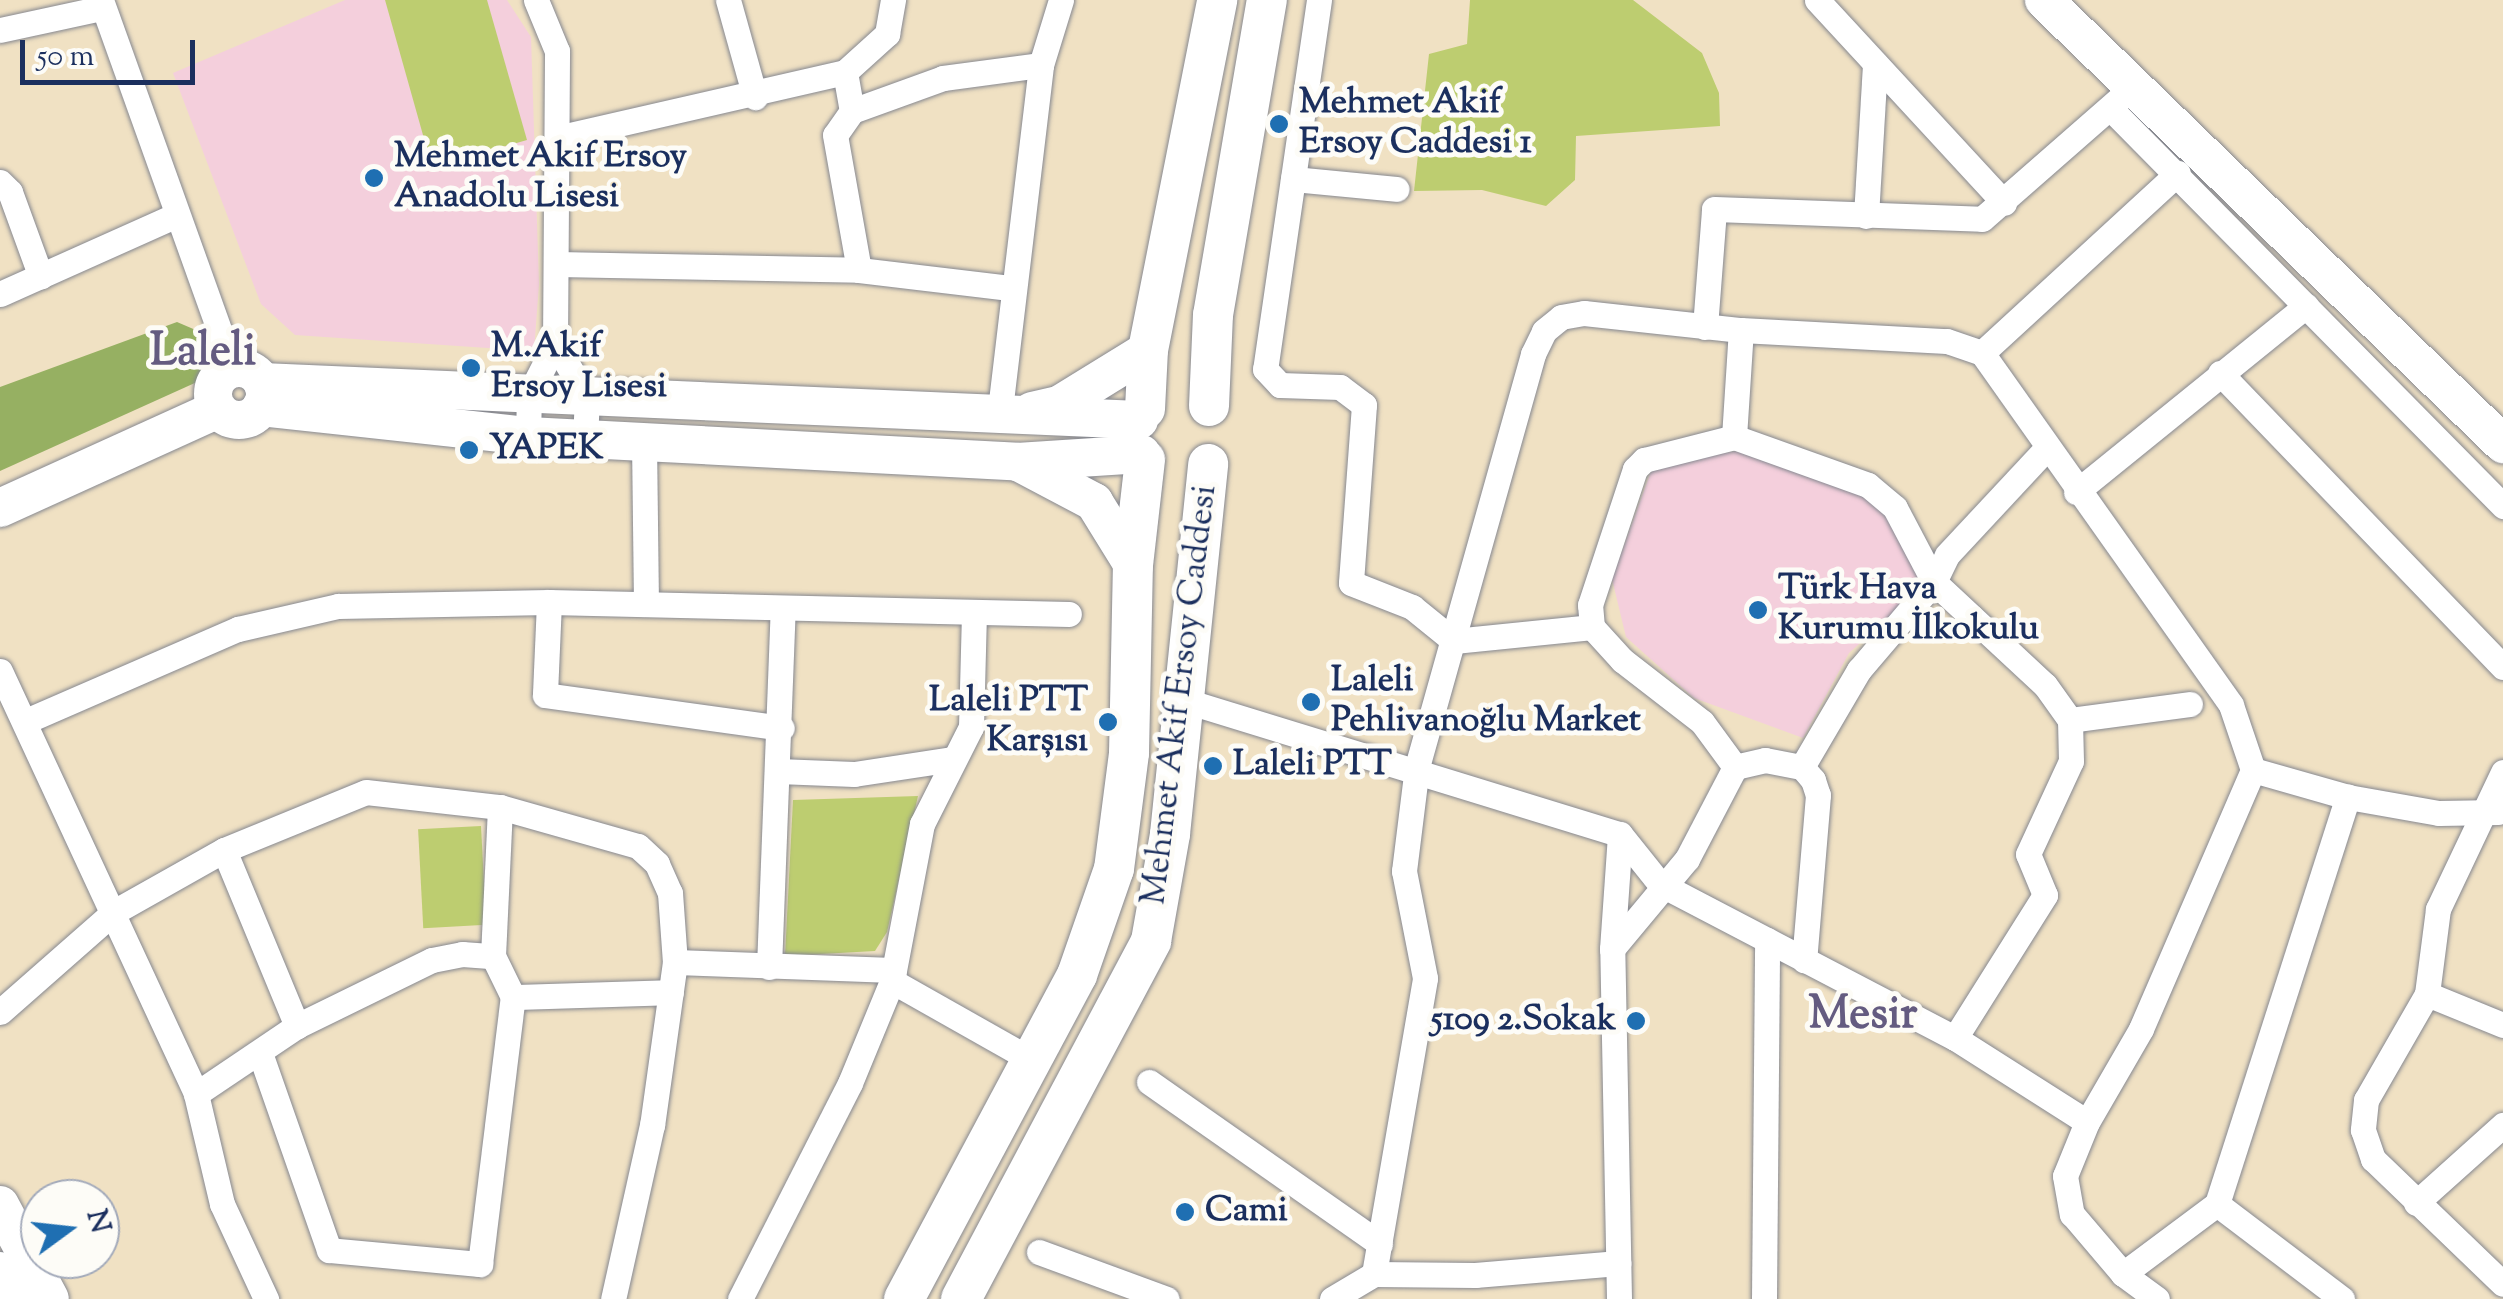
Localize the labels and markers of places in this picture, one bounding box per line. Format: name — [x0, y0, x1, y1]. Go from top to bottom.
place label: Mehmet Akif Ersoy Caddesi 1 — [1299, 83, 1532, 165]
marker: Mehmet Akif Ersoy Caddesi 1 — [1268, 113, 1290, 135]
place label: Mehmet Akif Ersoy Anadolu Lisesi — [394, 137, 687, 219]
marker: Mehmet Akif Ersoy Anadolu Lisesi — [363, 167, 385, 189]
place label: M.Akif Ersoy Lisesi — [491, 327, 667, 409]
marker: M.Akif Ersoy Lisesi — [460, 357, 482, 379]
place label: YAPEK — [489, 429, 604, 471]
marker: YAPEK — [458, 439, 480, 461]
place label: Türk Hava Kurumu İlkokulu — [1778, 569, 2039, 651]
marker: Türk Hava Kurumu İlkokulu — [1747, 599, 1769, 621]
place label: Laleli Pehlivanoğlu Market — [1331, 661, 1641, 743]
place label: Laleli PTT Karşısı — [929, 681, 1088, 763]
marker: Laleli Pehlivanoğlu Market — [1300, 691, 1322, 713]
marker: Laleli PTT Karşısı — [1097, 711, 1119, 733]
place label: Laleli PTT — [1233, 745, 1392, 787]
marker: Laleli PTT — [1202, 755, 1224, 777]
place label: 5109 2.Sokak — [1431, 1000, 1616, 1042]
marker: 5109 2.Sokak — [1625, 1010, 1647, 1032]
place label: Cami — [1205, 1191, 1288, 1233]
marker: Cami — [1174, 1201, 1196, 1223]

